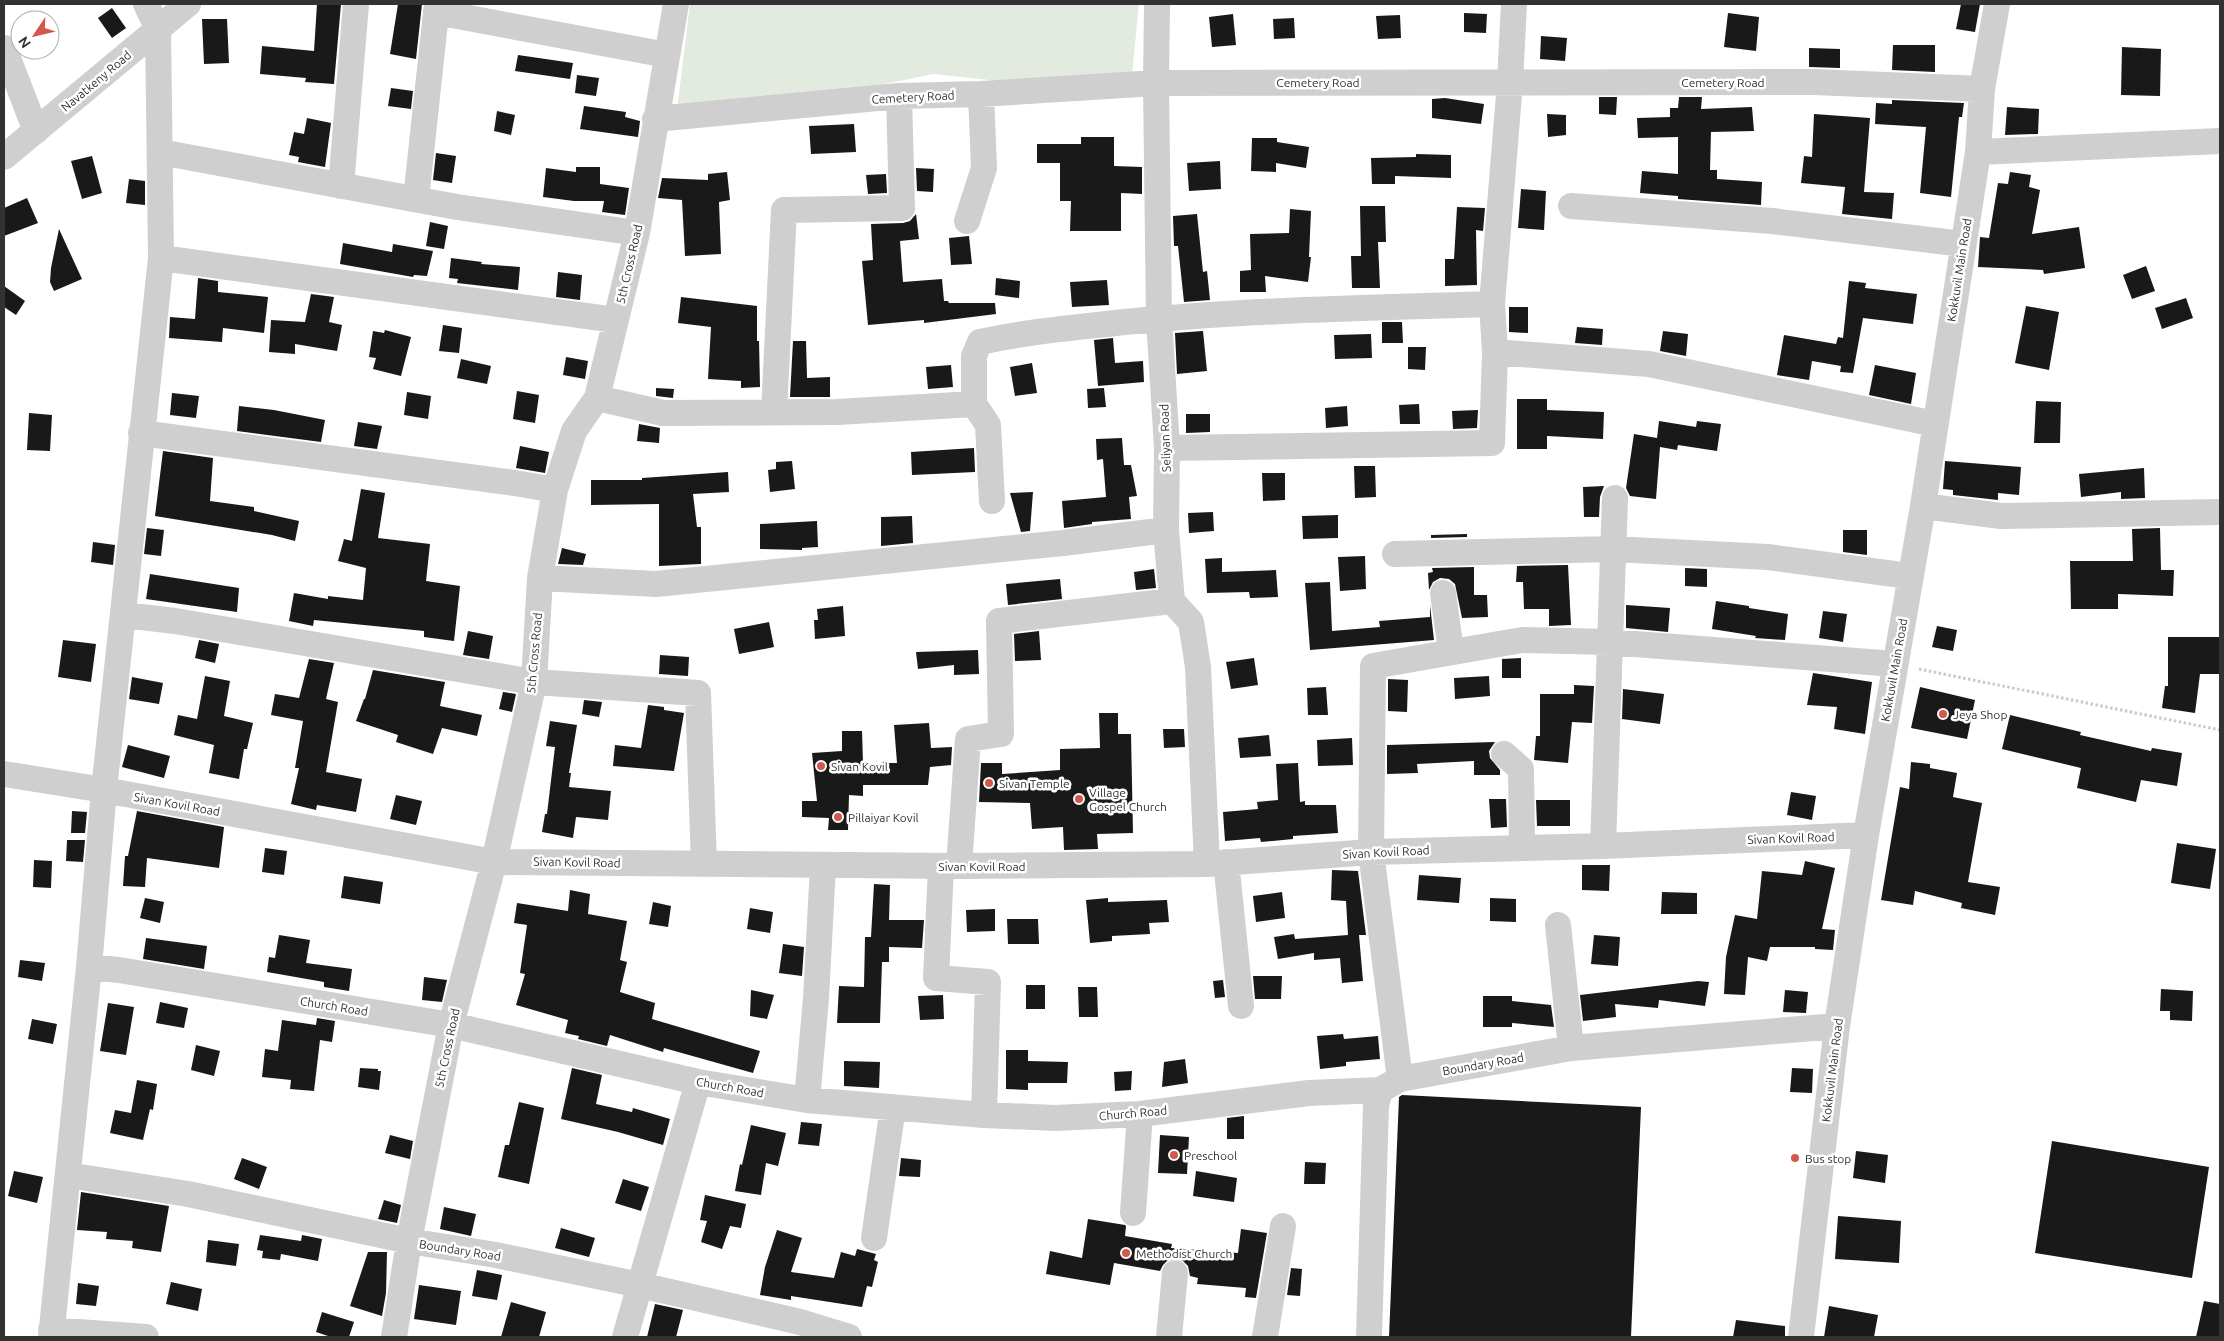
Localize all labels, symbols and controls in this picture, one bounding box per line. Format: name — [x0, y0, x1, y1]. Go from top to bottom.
north arrow — [10, 10, 60, 60]
text: N — [15, 34, 34, 51]
street label: Navatkeny Road — [59, 48, 133, 114]
street label: Cemetery Road — [1276, 76, 1360, 89]
street label: Cemetery Road — [1681, 76, 1765, 89]
street label: Cemetery Road — [871, 88, 955, 106]
street label: Kokkuvil Main Road — [1944, 217, 1974, 323]
street label: 5th Cross Road — [614, 223, 644, 305]
street label: Seliyan Road — [1157, 404, 1173, 472]
street label: 5th Cross Road — [524, 612, 544, 694]
street label: Kokkuvil Main Road — [1879, 617, 1909, 723]
marker: Jeya Shop — [1937, 708, 1949, 720]
place label: Jeya Shop — [1953, 708, 2007, 721]
marker: Sivan Kovil — [815, 760, 827, 772]
place label: Sivan Kovil — [831, 760, 888, 773]
marker: Sivan Temple — [983, 777, 995, 789]
place label: Sivan Temple — [999, 777, 1070, 790]
place label: Village Gospel Church — [1089, 786, 1167, 813]
street label: Sivan Kovil Road — [133, 790, 221, 818]
marker: Village Gospel Church — [1073, 793, 1085, 805]
marker: Pillaiyar Kovil — [832, 811, 844, 823]
place label: Pillaiyar Kovil — [848, 811, 919, 824]
street label: Sivan Kovil Road — [1747, 830, 1835, 846]
street label: Sivan Kovil Road — [1342, 843, 1430, 861]
street label: Sivan Kovil Road — [533, 855, 621, 869]
street label: Sivan Kovil Road — [938, 860, 1026, 873]
street label: Church Road — [299, 994, 369, 1018]
street label: 5th Cross Road — [432, 1007, 462, 1089]
street label: Kokkuvil Main Road — [1819, 1017, 1845, 1123]
street label: Boundary Road — [1441, 1050, 1525, 1078]
street label: Church Road — [695, 1075, 765, 1099]
street label: Church Road — [1098, 1104, 1168, 1122]
marker: Preschool — [1168, 1149, 1180, 1161]
place label: Preschool — [1184, 1149, 1237, 1162]
marker: Bus stop — [1789, 1152, 1801, 1164]
place label: Bus stop — [1805, 1152, 1851, 1165]
street label: Boundary Road — [418, 1237, 502, 1263]
marker: Methodist Church — [1120, 1247, 1132, 1259]
place label: Methodist Church — [1136, 1247, 1232, 1260]

